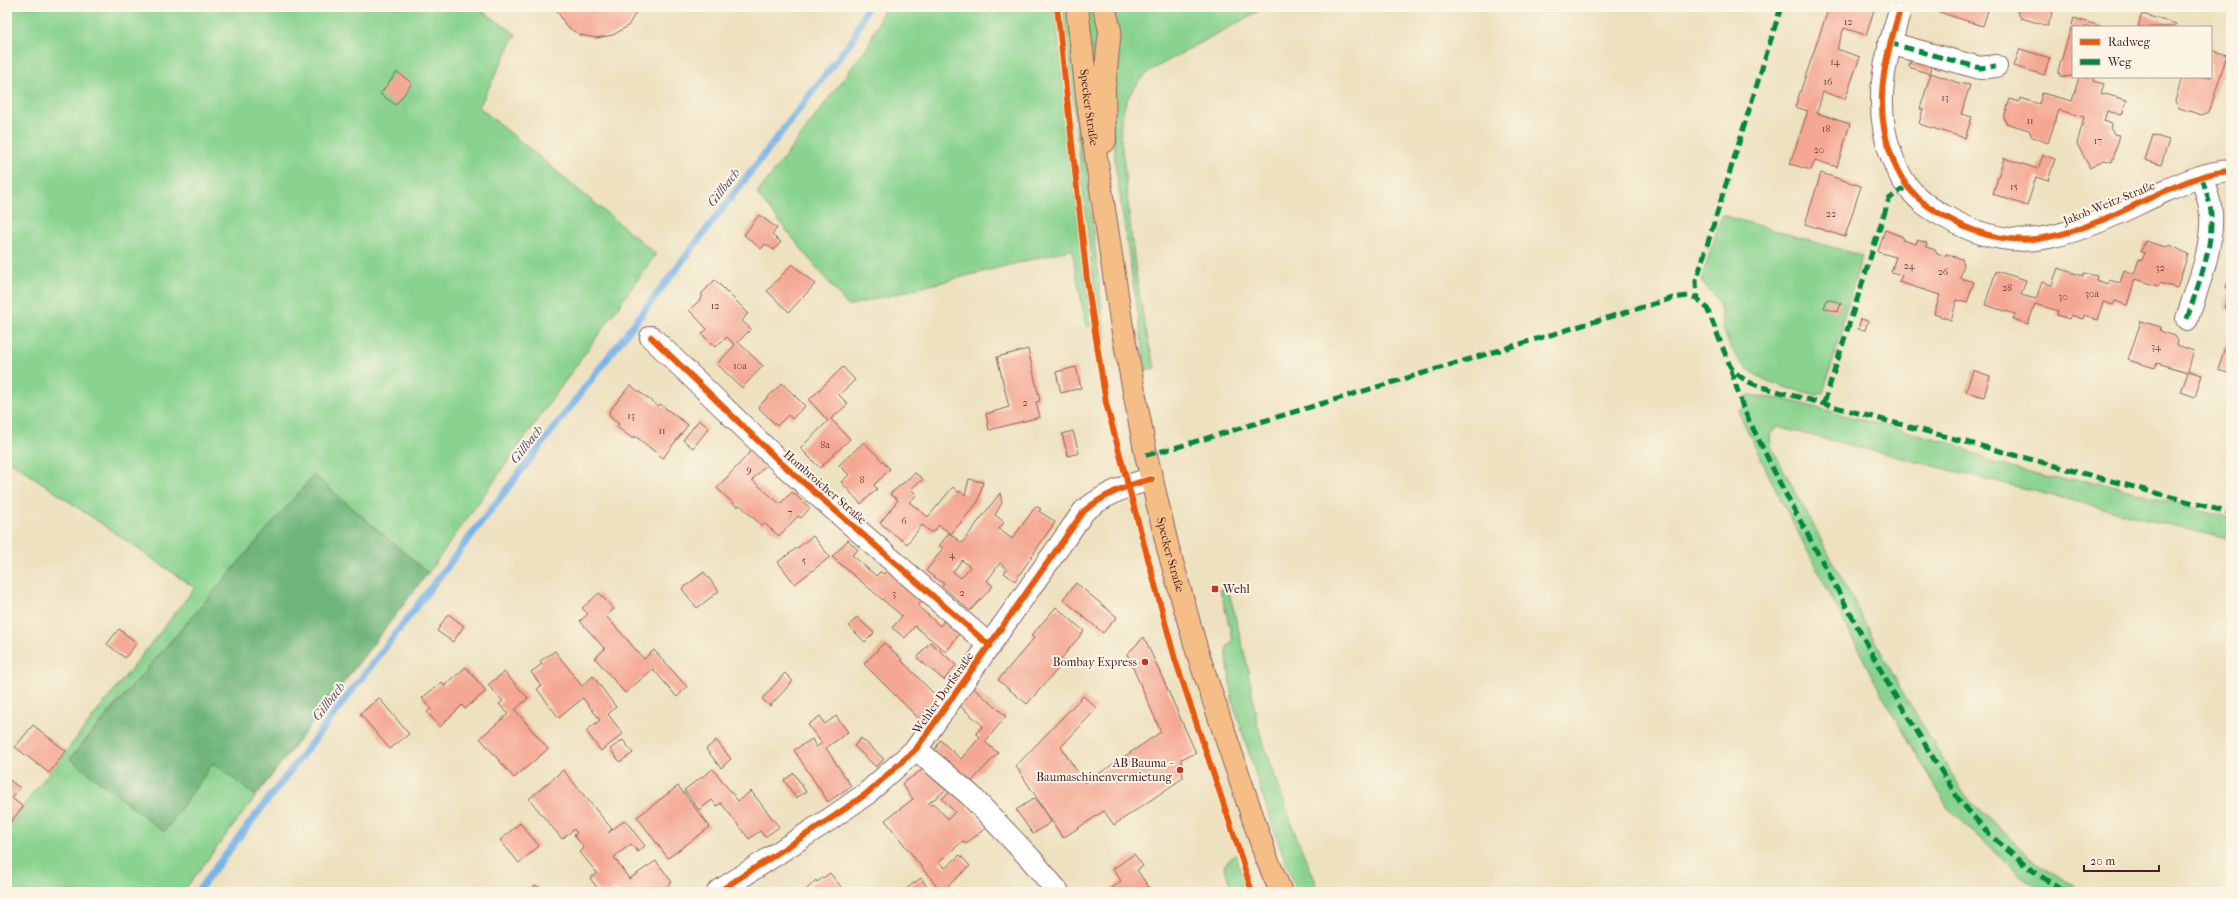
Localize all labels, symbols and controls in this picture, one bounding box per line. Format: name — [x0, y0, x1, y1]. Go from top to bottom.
house number: 12 — [1844, 16, 1852, 28]
legend — [2072, 26, 2212, 78]
text: Radweg — [2108, 35, 2151, 49]
text: Weg — [2107, 55, 2132, 69]
house number: 14 — [1830, 56, 1841, 68]
street label: Specker Straße — [1077, 68, 1101, 147]
house number: 16 — [1824, 76, 1833, 88]
house number: 13 — [1941, 92, 1949, 104]
house number: 11 — [2026, 115, 2034, 127]
house number: 18 — [1822, 123, 1830, 135]
house number: 17 — [2094, 135, 2102, 147]
house number: 20 — [1814, 144, 1824, 156]
water label: Gillbach — [704, 165, 743, 209]
street label: Jakob-Weitz-Straße — [2060, 178, 2157, 228]
house number: 15 — [2010, 181, 2018, 193]
house number: 22 — [1826, 208, 1836, 220]
house number: 24 — [1903, 260, 1916, 272]
house number: 32 — [2155, 262, 2165, 274]
house number: 26 — [1938, 266, 1949, 278]
house number: 28 — [2002, 282, 2012, 294]
house number: 30a — [2085, 288, 2099, 300]
house number: 30 — [2058, 291, 2068, 303]
house number: 12 — [711, 300, 719, 312]
house number: 34 — [2151, 341, 2162, 353]
house number: 10a — [733, 360, 747, 372]
house number: 2 — [1022, 397, 1028, 409]
house number: 13 — [627, 410, 635, 422]
water label: Gillbach — [507, 422, 546, 466]
house number: 11 — [658, 425, 666, 437]
house number: 8a — [820, 439, 830, 451]
street label: Hombroicher Straße — [781, 447, 869, 527]
house number: 9 — [746, 464, 752, 476]
house number: 8 — [859, 474, 865, 486]
house number: 7 — [788, 507, 793, 519]
house number: 6 — [901, 515, 907, 527]
street label: Specker Straße — [1154, 516, 1187, 594]
house number: 4 — [949, 549, 956, 561]
house number: 5 — [802, 555, 806, 567]
place label: Wehl — [1222, 582, 1251, 596]
marker: Wehl — [1210, 584, 1220, 594]
house number: 2 — [959, 587, 965, 599]
house number: 3 — [892, 588, 896, 600]
street label: Wehler Dorfstraße — [909, 649, 976, 737]
place label: Bombay Express — [1053, 655, 1138, 669]
marker: Bombay Express — [1140, 657, 1150, 667]
water label: Gillbach — [309, 679, 348, 723]
place label: AB Bauma - Baumaschinenvermietung — [1036, 756, 1174, 784]
marker: AB Bauma - Baumaschinenvermietung — [1175, 765, 1185, 775]
scale bar — [2084, 847, 2159, 873]
text: 20 m — [2090, 854, 2115, 868]

